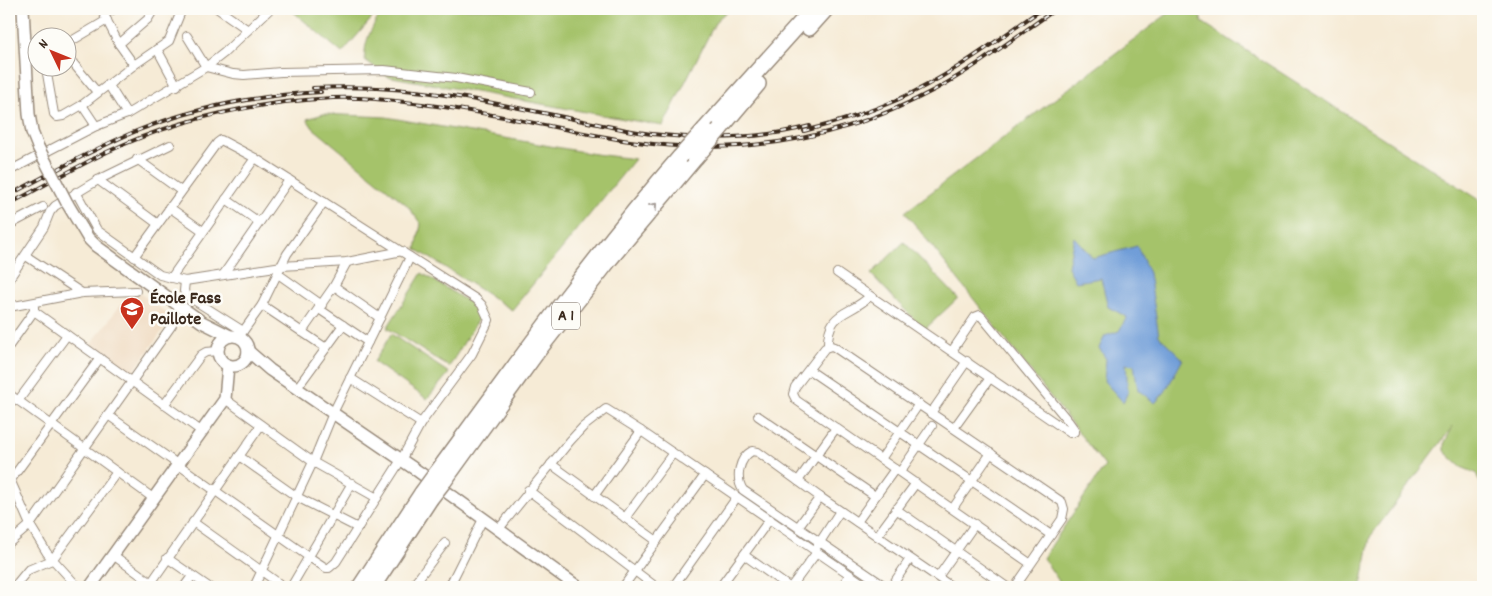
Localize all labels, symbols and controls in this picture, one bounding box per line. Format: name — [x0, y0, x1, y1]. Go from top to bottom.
north arrow — [28, 28, 78, 78]
text: N — [34, 35, 54, 54]
one-way arrow — [648, 202, 657, 211]
place label: École Fass Paillote — [150, 287, 222, 333]
school or university icon: École Fass Paillote — [119, 296, 145, 330]
road number: A 1 — [552, 302, 580, 330]

